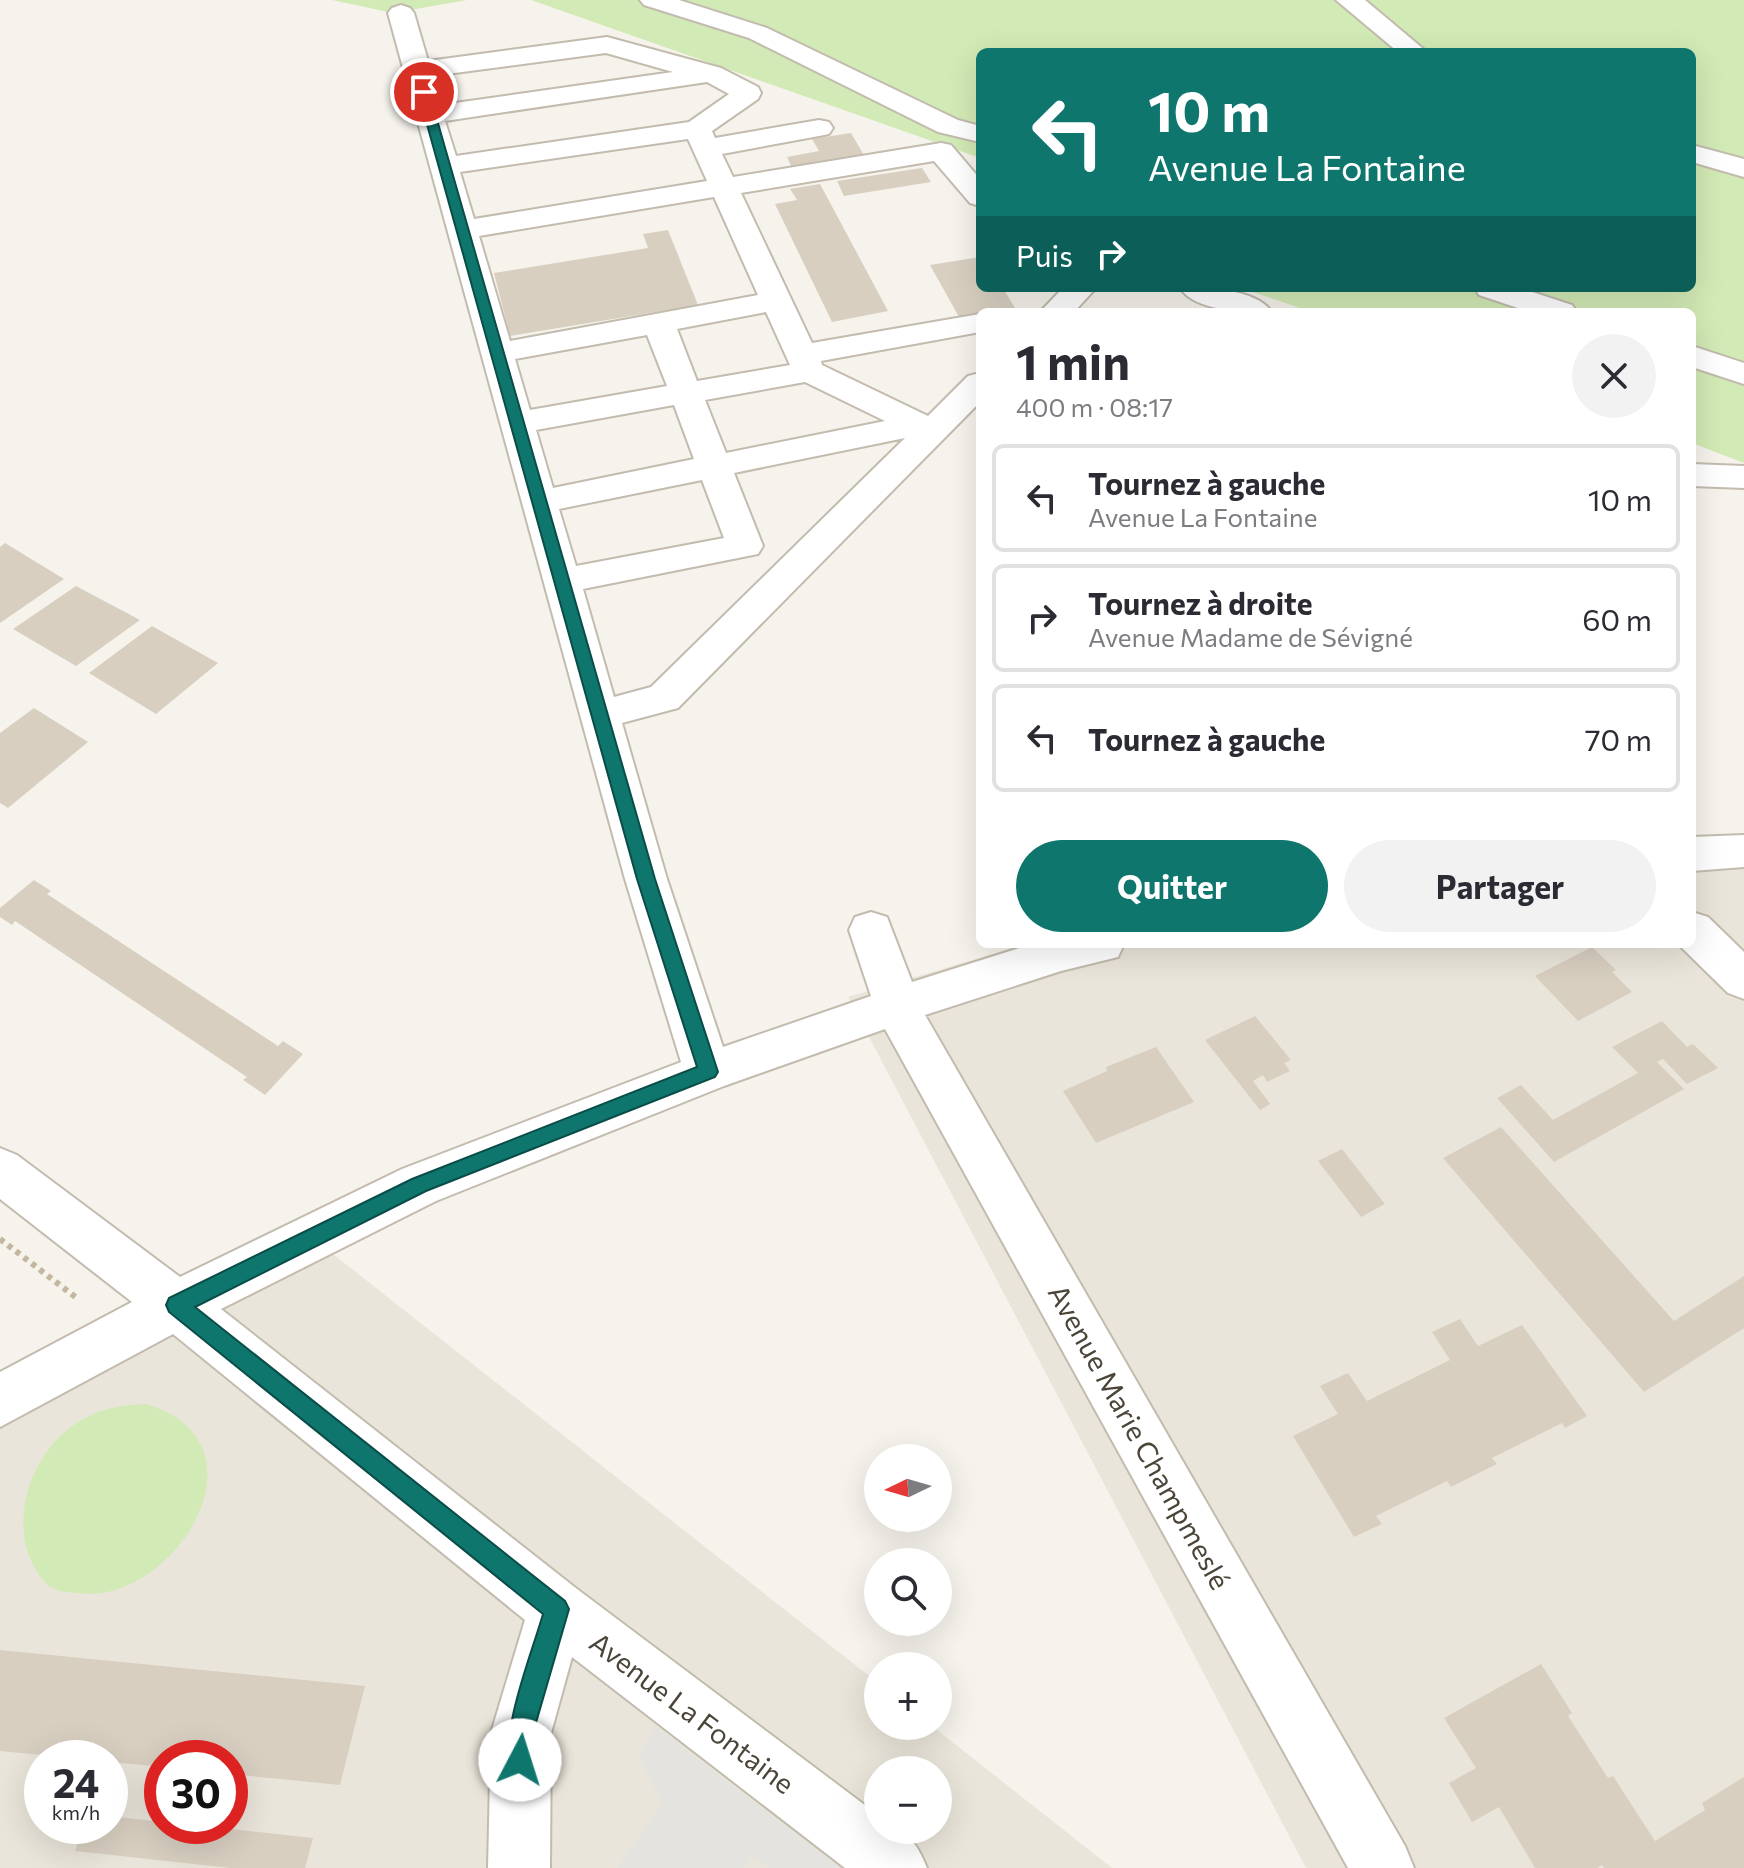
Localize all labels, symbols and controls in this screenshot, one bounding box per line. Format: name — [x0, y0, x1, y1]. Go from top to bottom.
pin — [390, 58, 458, 126]
icon: arrive — [402, 70, 446, 114]
text: 10 m — [1148, 75, 1270, 144]
icon: left — [1016, 80, 1120, 184]
text: Avenue La Fontaine — [1148, 144, 1466, 188]
icon: right — [1089, 232, 1133, 276]
text: Puis — [1016, 236, 1073, 273]
text: 1 min — [1016, 331, 1130, 390]
button: close — [1572, 334, 1656, 418]
text: 400 m · 08:17 — [1016, 391, 1173, 422]
text: Tournez à gauche — [1088, 464, 1325, 501]
icon: left — [1020, 476, 1064, 520]
text: 10 m — [1588, 480, 1652, 517]
text: Avenue La Fontaine — [1088, 501, 1317, 532]
text: Tournez à droite — [1088, 584, 1312, 621]
icon: right — [1020, 596, 1064, 640]
text: 60 m — [1582, 600, 1652, 637]
text: Avenue Madame de Sévigné — [1088, 621, 1413, 652]
icon: left — [1020, 716, 1064, 760]
text: Tournez à gauche — [1088, 720, 1325, 757]
text: 70 m — [1585, 720, 1652, 757]
button: Quitter — [1016, 840, 1328, 932]
button: Partager — [1344, 840, 1656, 932]
street label: Avenue Marie Champmeslé — [1042, 1278, 1238, 1595]
north arrow — [864, 1444, 952, 1532]
map controls — [864, 1444, 952, 1844]
button: search — [864, 1548, 952, 1636]
street label: Avenue La Fontaine — [584, 1624, 802, 1800]
button: + — [864, 1652, 952, 1740]
position arrow — [478, 1718, 562, 1802]
speed limit sign: 30 — [144, 1740, 248, 1844]
button: − — [864, 1756, 952, 1844]
text: 24 — [53, 1757, 99, 1806]
text: km/h — [52, 1800, 100, 1824]

